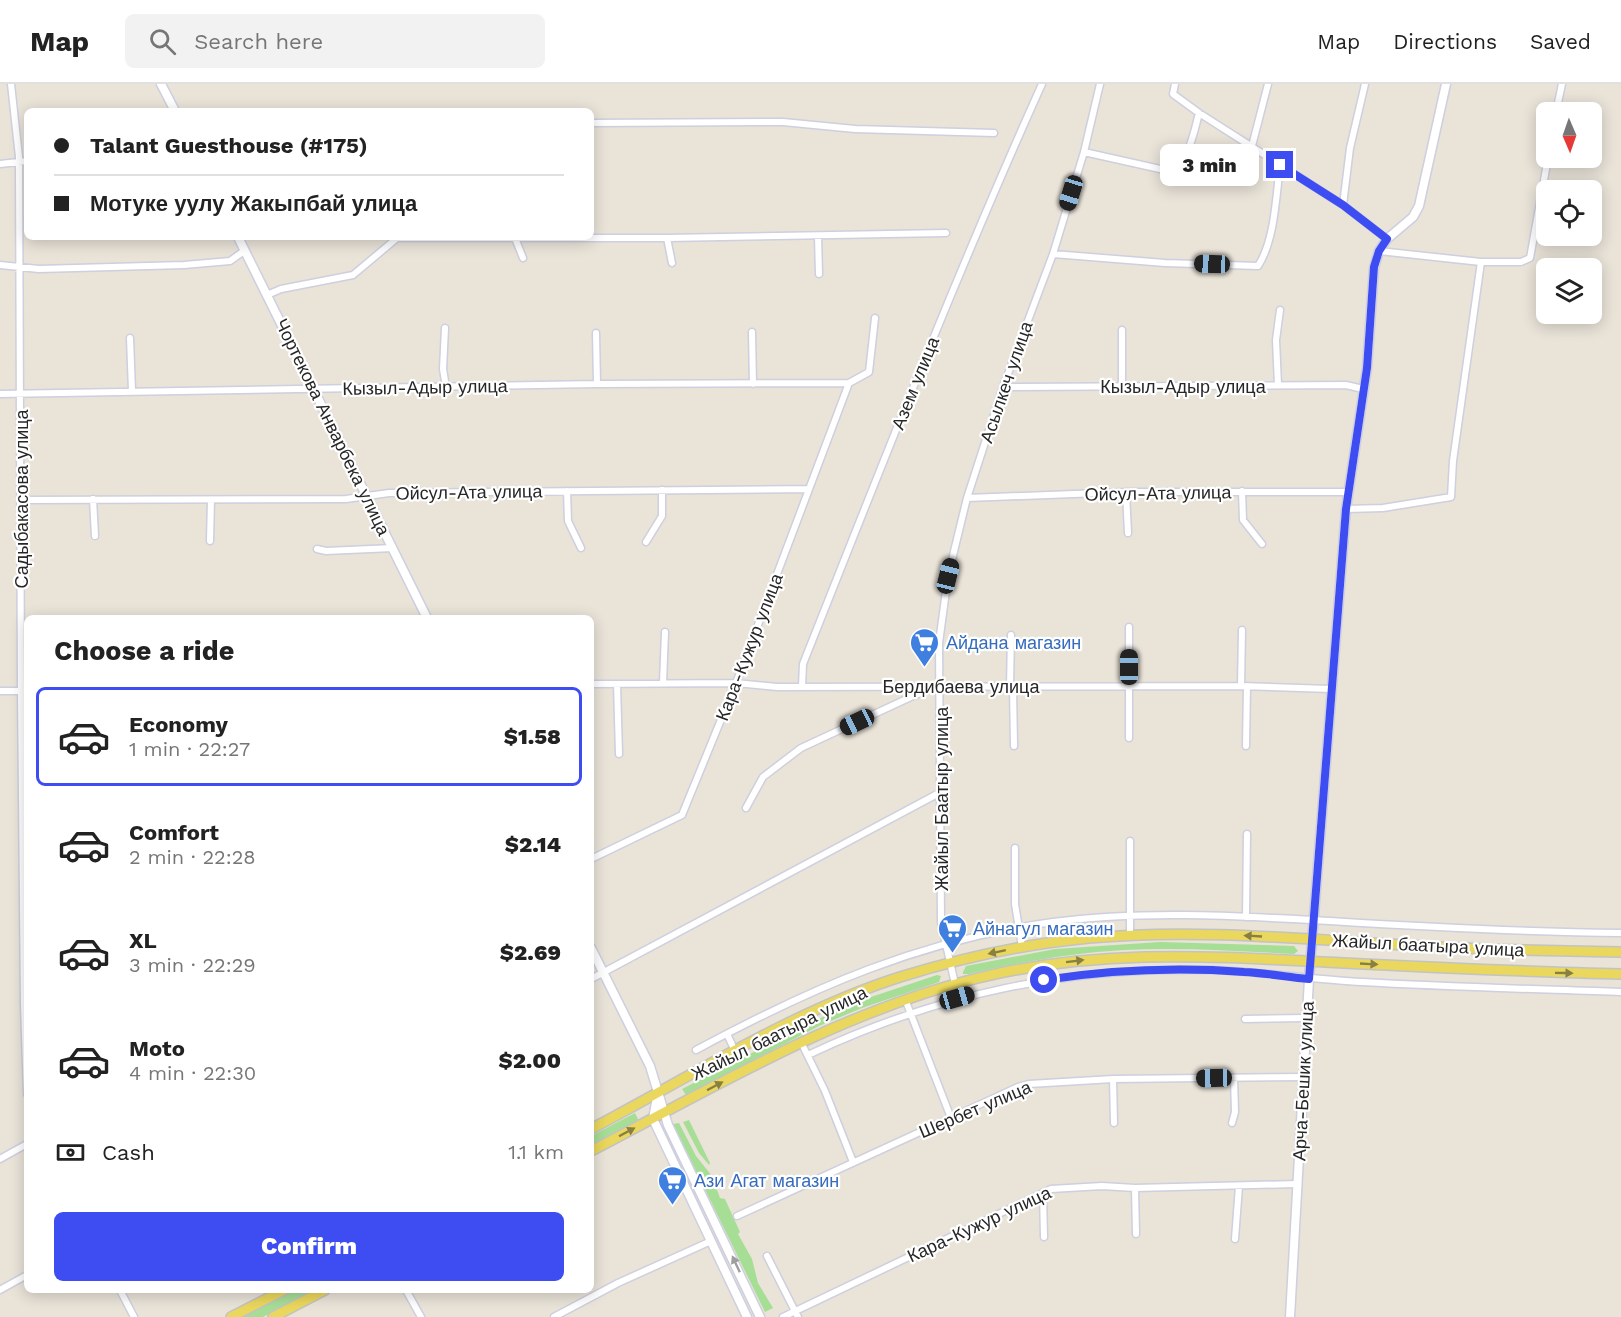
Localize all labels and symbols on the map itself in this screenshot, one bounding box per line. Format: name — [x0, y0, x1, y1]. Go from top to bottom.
north arrow — [1536, 102, 1602, 168]
callout: 3 min — [1160, 144, 1259, 186]
route end — [1266, 151, 1293, 178]
car — [1057, 173, 1085, 213]
car — [1194, 254, 1230, 274]
street label: Чортекова Анварбека улица — [271, 315, 395, 540]
street label: Асылкеч улица — [975, 318, 1037, 445]
street label: Азем улица — [887, 333, 943, 432]
street label: Кызыл-Адыр улица — [342, 375, 509, 399]
street label: Кызыл-Адыр улица — [1100, 376, 1267, 397]
street label: Садыбакасова улица — [11, 408, 32, 589]
street label: Ойсул-Ата улица — [396, 480, 543, 504]
street label: Ойсул-Ата улица — [1085, 481, 1232, 505]
car — [935, 556, 961, 596]
street label: Кара-Кужур улица — [711, 569, 787, 724]
supermarket icon: Айдана магазин — [909, 626, 941, 668]
place label: Айдана магазин — [946, 632, 1081, 653]
car — [1120, 649, 1138, 685]
street label: Бердибаева улица — [883, 676, 1040, 697]
car — [837, 706, 877, 738]
street label: Жайыл Баатыр улица — [931, 706, 952, 891]
supermarket icon: Айнагул магазин — [936, 912, 968, 954]
place label: Айнагул магазин — [973, 918, 1113, 939]
street label: Жайыл баатыра улица — [1331, 929, 1526, 961]
one-way arrow — [1244, 932, 1263, 941]
one-way arrow — [987, 947, 1006, 957]
one-way arrow — [1066, 956, 1085, 966]
one-way arrow — [1359, 959, 1378, 968]
route start — [1030, 966, 1057, 993]
one-way arrow — [1554, 968, 1573, 977]
street label: Жайыл баатыра улица — [688, 981, 871, 1085]
car — [937, 984, 977, 1012]
street label: Арча-Бешик улица — [1288, 1000, 1318, 1161]
car — [1196, 1069, 1232, 1087]
street label: Шербет улица — [916, 1076, 1035, 1142]
one-way arrow — [707, 1081, 724, 1091]
one-way arrow — [618, 1128, 636, 1138]
supermarket icon: Ази Агат магазин — [657, 1164, 689, 1206]
place label: Ази Агат магазин — [694, 1170, 839, 1191]
street label: Кара-Кужур улица — [904, 1181, 1055, 1266]
one-way arrow — [731, 1255, 740, 1272]

